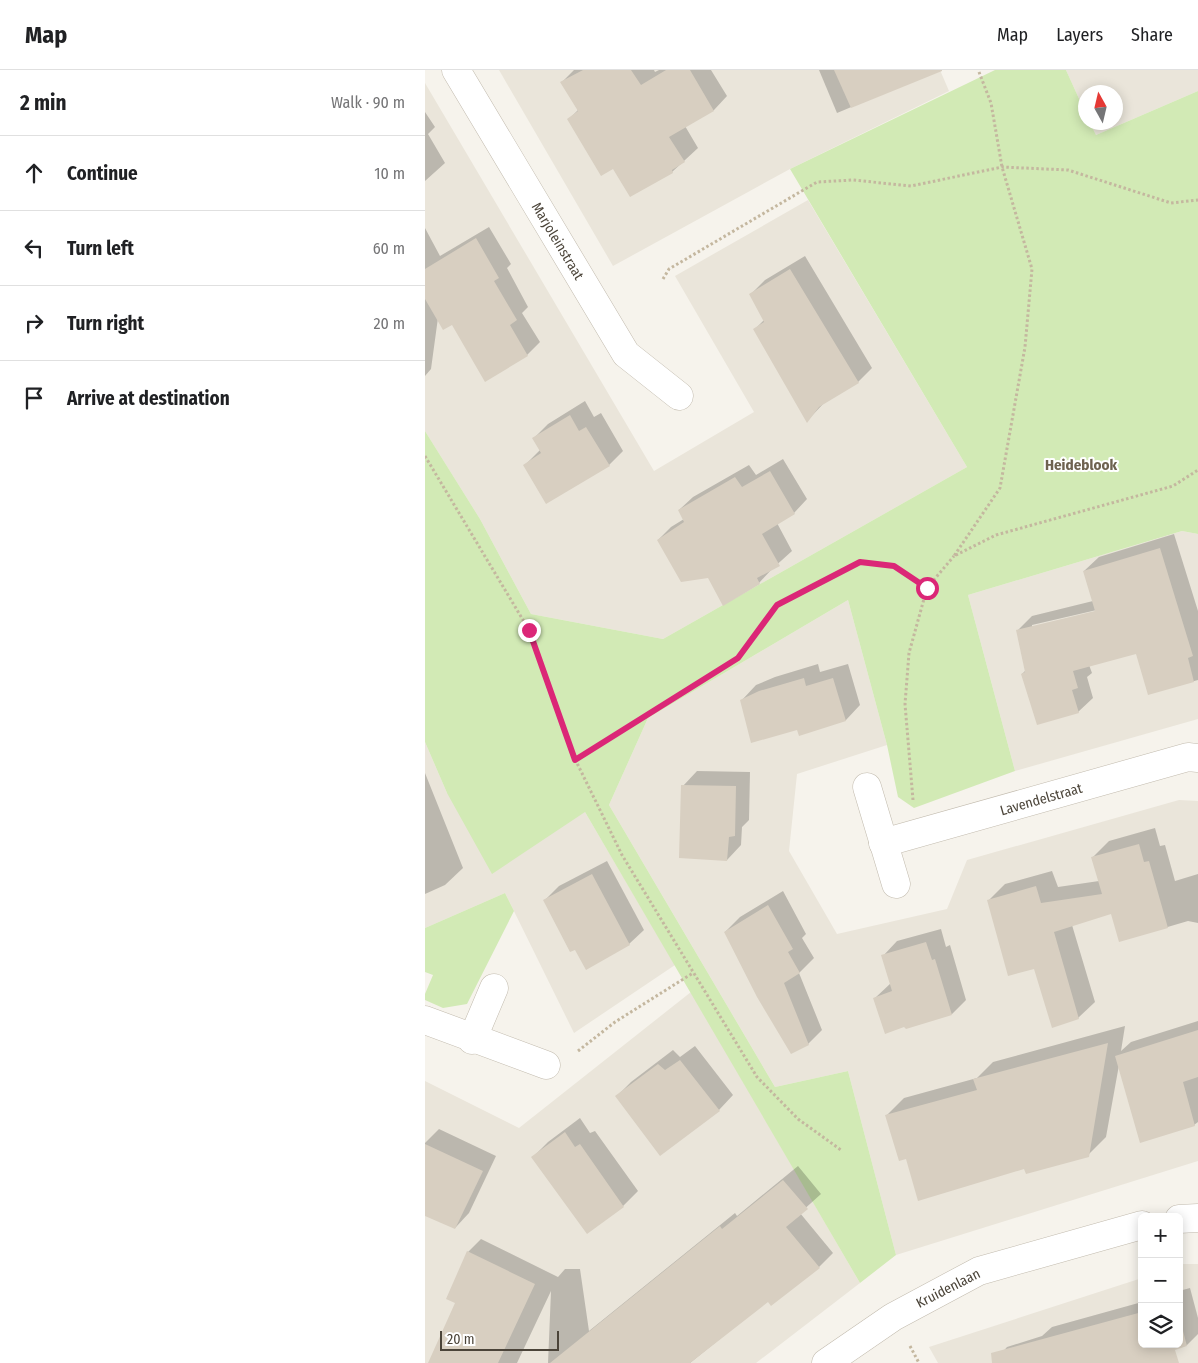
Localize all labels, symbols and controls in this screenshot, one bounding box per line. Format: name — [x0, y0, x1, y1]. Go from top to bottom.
text: Map — [25, 21, 67, 49]
text: Map — [997, 24, 1028, 46]
text: Layers — [1056, 24, 1103, 46]
text: Share — [1131, 24, 1173, 46]
north arrow — [1078, 85, 1123, 130]
text: 2 min — [20, 90, 67, 116]
text: Walk · 90 m — [331, 93, 405, 112]
icon: ahead — [20, 159, 48, 187]
text: Continue — [67, 162, 138, 185]
text: 10 m — [374, 164, 405, 183]
street label: Marjoleinstraat — [528, 200, 588, 283]
icon: left — [20, 234, 48, 262]
text: Turn left — [67, 237, 134, 260]
text: 60 m — [373, 239, 405, 258]
icon: right — [20, 309, 48, 337]
text: Turn right — [67, 312, 144, 335]
text: 20 m — [374, 314, 405, 333]
icon: arrive — [20, 384, 48, 412]
text: Arrive at destination — [67, 387, 230, 410]
district label: Heideblook — [1045, 456, 1117, 474]
route start — [916, 577, 939, 600]
route end — [518, 619, 541, 642]
street label: Lavendelstraat — [998, 780, 1085, 819]
map controls — [1138, 1213, 1183, 1348]
button: + — [1138, 1213, 1183, 1258]
button: − — [1138, 1258, 1183, 1303]
street label: Kruidenlaan — [913, 1265, 983, 1312]
button: layers — [1138, 1303, 1183, 1348]
scale bar — [440, 1328, 559, 1351]
text: 20 m — [447, 1331, 475, 1348]

